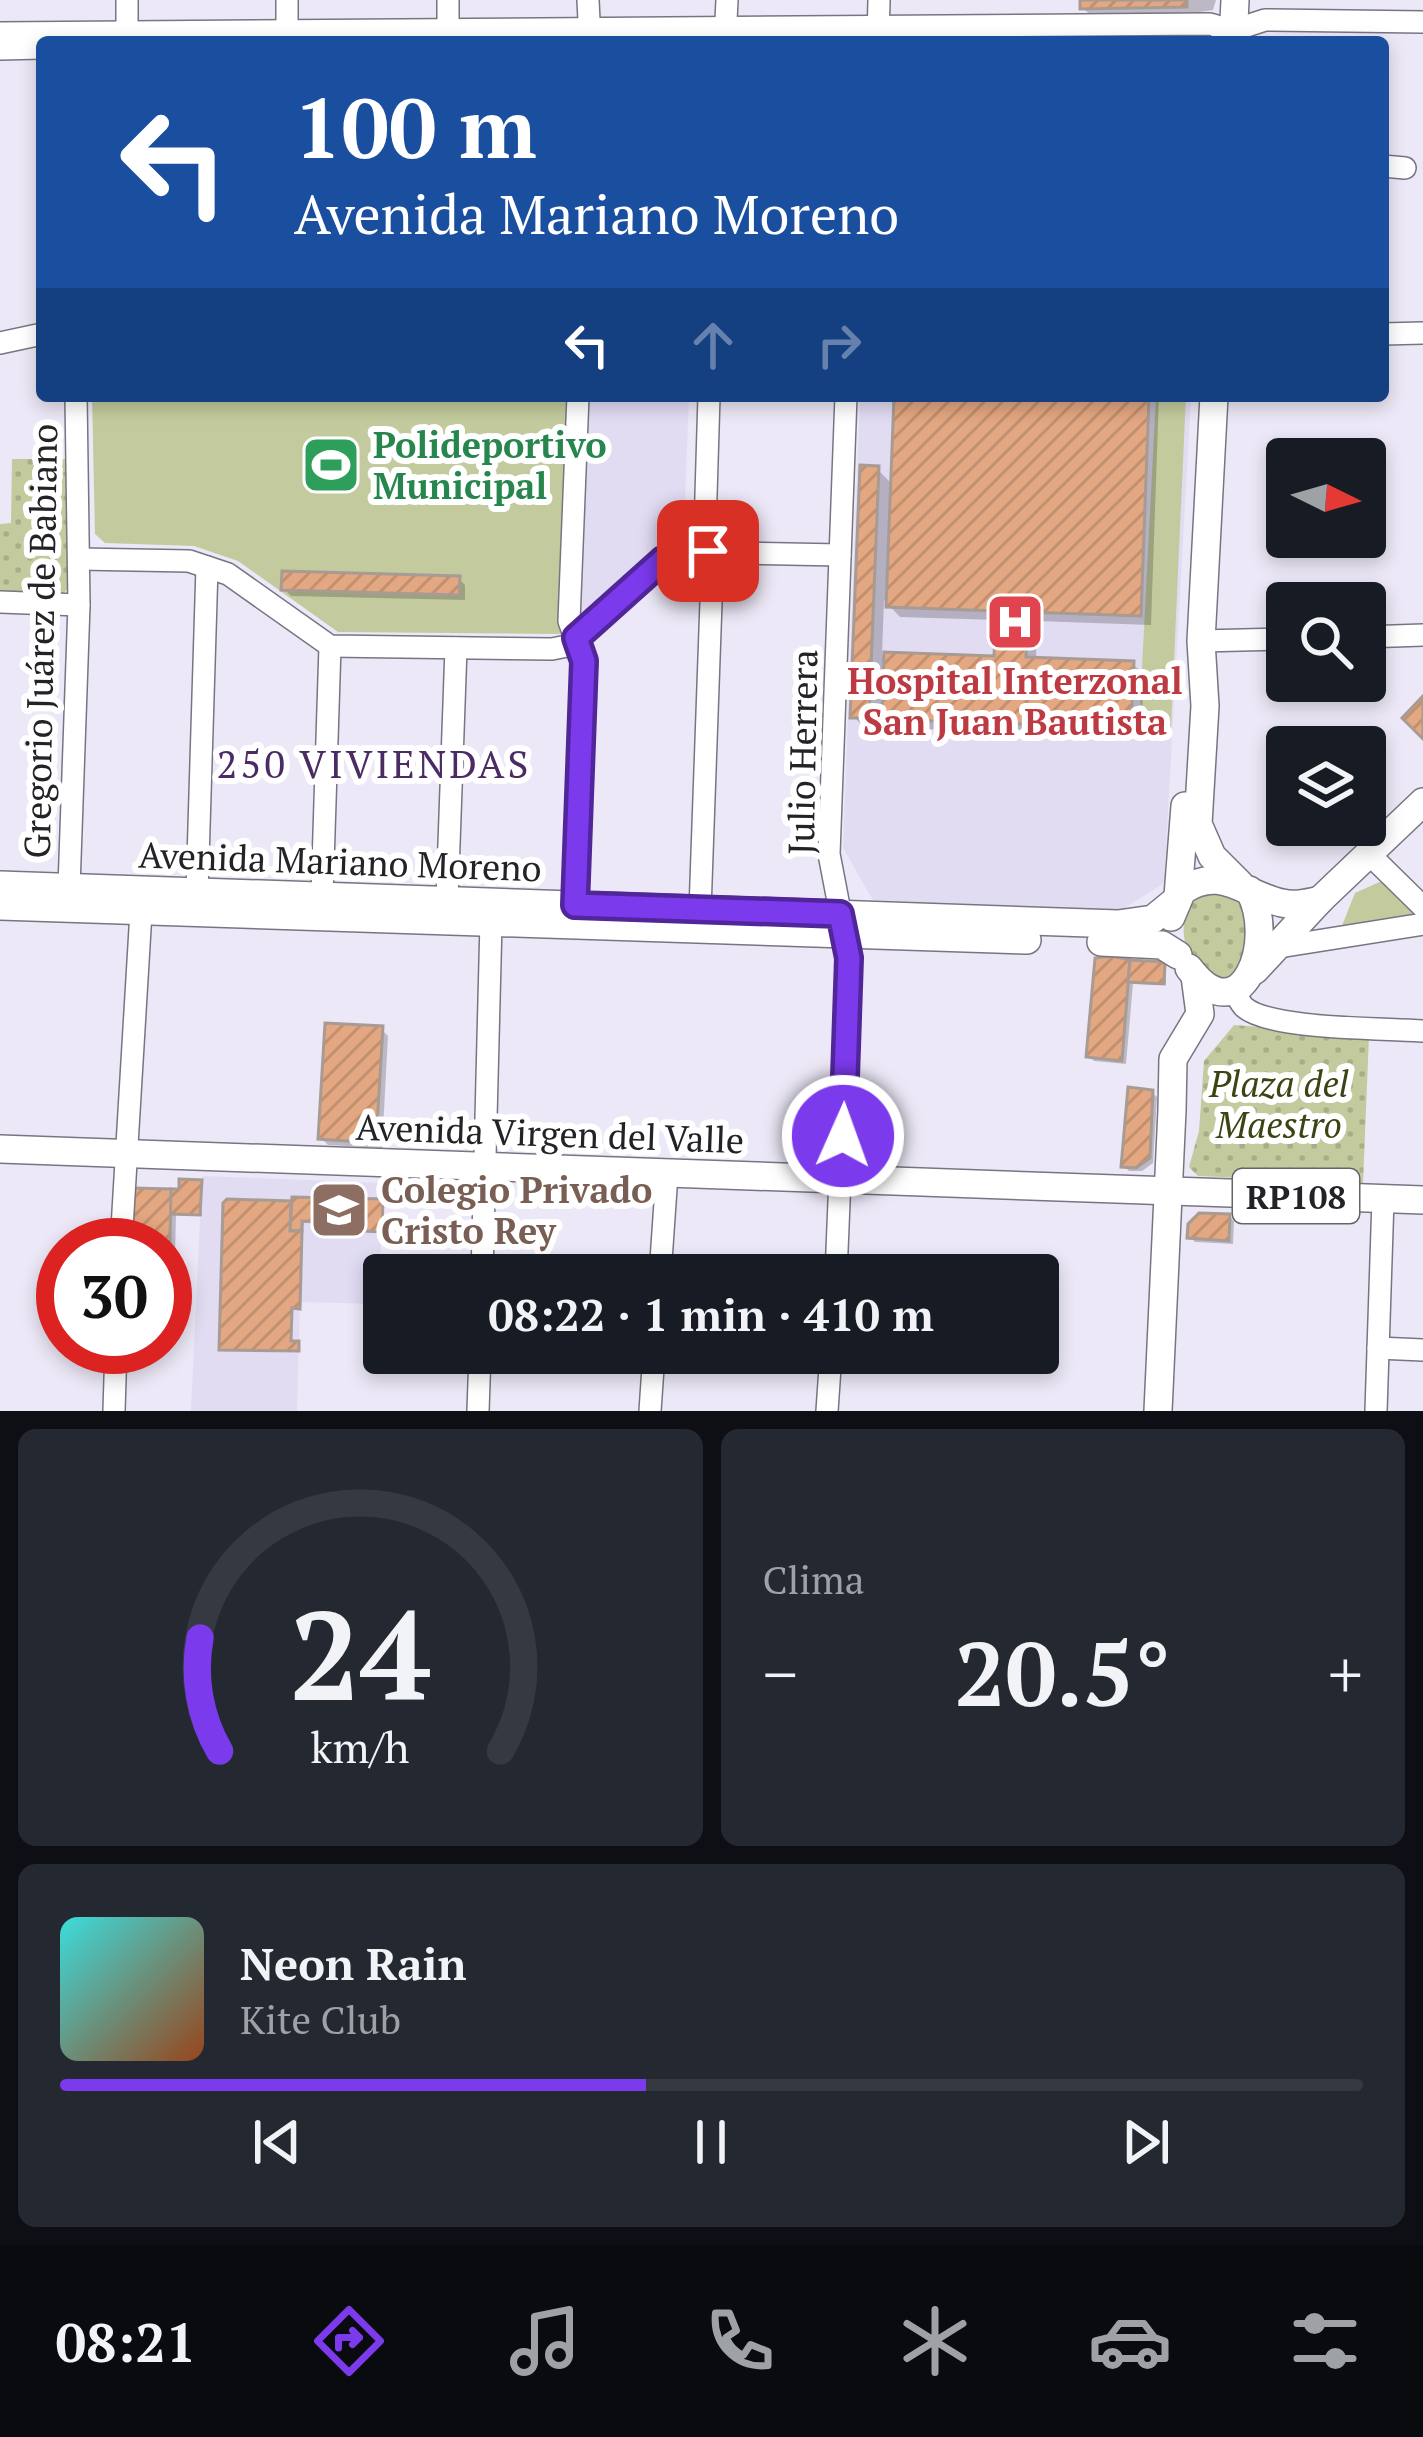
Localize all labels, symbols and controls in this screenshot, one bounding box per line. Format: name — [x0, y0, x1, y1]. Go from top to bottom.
text: 100 m — [294, 71, 537, 182]
icon: left — [96, 84, 252, 240]
text: Avenida Mariano Moreno — [294, 178, 899, 249]
icon: left — [554, 312, 620, 378]
icon: ahead — [680, 312, 746, 378]
icon: right — [806, 312, 872, 378]
place label: Polideportivo Municipal — [373, 421, 607, 509]
street label: Gregorio Juárez de Babiano — [13, 423, 67, 859]
sports icon: Polideportivo Municipal — [300, 434, 362, 496]
north arrow — [1266, 438, 1386, 558]
map controls — [1266, 438, 1386, 846]
pin — [657, 500, 759, 602]
icon: arrive — [675, 518, 741, 584]
button: search — [1266, 582, 1386, 702]
hospital icon: Hospital Interzonal San Juan Bautista — [984, 591, 1046, 653]
street label: Julio Herrera — [777, 649, 827, 855]
place label: Hospital Interzonal San Juan Bautista — [847, 657, 1183, 745]
button: layers — [1266, 726, 1386, 846]
district label: 250 VIVIENDAS — [217, 737, 531, 789]
street label: Avenida Mariano Moreno — [138, 830, 542, 892]
park label: Plaza del Maestro — [1208, 1060, 1349, 1148]
position arrow — [780, 1073, 906, 1199]
street label: Avenida Virgen del Valle — [355, 1103, 745, 1163]
place label: Colegio Privado Cristo Rey — [381, 1166, 652, 1254]
road number: RP108 — [1233, 1169, 1359, 1223]
school or university icon: Colegio Privado Cristo Rey — [308, 1179, 370, 1241]
speed limit sign: 30 — [36, 1218, 192, 1374]
text: 08:22 · 1 min · 410 m — [488, 1284, 934, 1344]
text: Clima — [763, 1553, 864, 1605]
text: 24 — [290, 1570, 431, 1736]
text: 20.5° — [955, 1612, 1171, 1732]
text: − — [763, 1629, 798, 1717]
text: + — [1328, 1629, 1363, 1717]
text: km/h — [311, 1717, 410, 1774]
text: Neon Rain — [240, 1933, 467, 1993]
text: Kite Club — [240, 1993, 401, 2045]
icon: previous — [244, 2109, 310, 2175]
icon: pause — [678, 2109, 744, 2175]
icon: next — [1113, 2109, 1179, 2175]
icon: directions — [307, 2299, 391, 2383]
icon: music — [503, 2299, 587, 2383]
icon: phone — [698, 2299, 782, 2383]
icon: climate — [893, 2299, 977, 2383]
icon: car — [1088, 2299, 1172, 2383]
icon: filters — [1283, 2299, 1367, 2383]
text: 08:21 — [56, 2306, 196, 2377]

